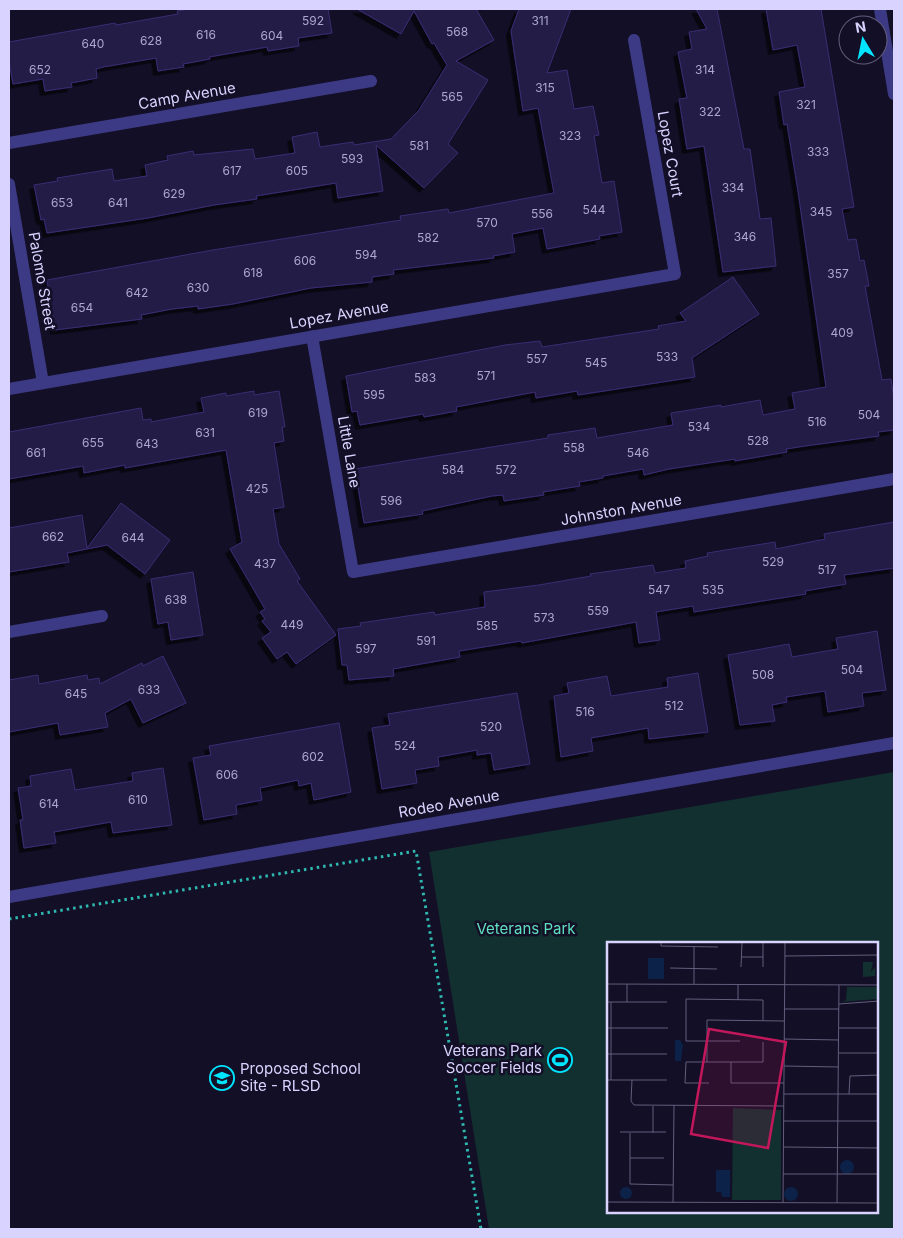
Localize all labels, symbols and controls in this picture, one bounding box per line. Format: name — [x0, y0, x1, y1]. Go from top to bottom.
house number: 592 — [302, 13, 324, 28]
house number: 311 — [531, 13, 549, 28]
north arrow — [838, 15, 888, 65]
text: N — [854, 17, 867, 36]
house number: 568 — [446, 24, 468, 39]
house number: 616 — [196, 27, 216, 42]
house number: 604 — [261, 28, 284, 43]
house number: 628 — [140, 33, 162, 48]
house number: 640 — [82, 36, 104, 51]
house number: 652 — [29, 62, 51, 77]
house number: 314 — [695, 62, 715, 77]
street label: Camp Avenue — [137, 78, 237, 113]
house number: 315 — [535, 80, 555, 95]
house number: 565 — [441, 89, 463, 104]
house number: 321 — [796, 97, 816, 112]
house number: 322 — [699, 104, 721, 119]
street label: Lopez Court — [654, 109, 687, 199]
house number: 323 — [559, 128, 581, 143]
house number: 581 — [409, 138, 429, 153]
house number: 333 — [807, 144, 829, 159]
house number: 593 — [341, 151, 363, 166]
house number: 617 — [222, 163, 242, 178]
house number: 605 — [286, 163, 308, 178]
house number: 334 — [722, 180, 745, 195]
house number: 629 — [163, 186, 185, 201]
house number: 653 — [51, 195, 73, 210]
house number: 641 — [108, 195, 128, 210]
house number: 544 — [583, 202, 606, 217]
house number: 345 — [810, 204, 832, 219]
house number: 556 — [531, 206, 553, 221]
house number: 570 — [476, 215, 498, 230]
house number: 346 — [734, 229, 756, 244]
street label: Palomo Street — [25, 230, 60, 332]
house number: 582 — [417, 230, 439, 245]
house number: 594 — [355, 247, 377, 262]
house number: 606 — [294, 253, 316, 268]
house number: 618 — [243, 265, 263, 280]
house number: 357 — [827, 266, 849, 281]
house number: 630 — [187, 280, 209, 295]
house number: 642 — [126, 285, 148, 300]
street label: Lopez Avenue — [288, 296, 390, 333]
house number: 654 — [71, 300, 93, 315]
house number: 409 — [831, 325, 853, 340]
house number: 533 — [656, 349, 678, 364]
house number: 557 — [526, 351, 548, 366]
house number: 545 — [585, 355, 607, 370]
house number: 571 — [477, 368, 495, 383]
house number: 583 — [414, 370, 436, 385]
house number: 595 — [363, 387, 385, 402]
house number: 619 — [248, 405, 268, 420]
house number: 504 — [858, 407, 881, 422]
street label: Little Lane — [334, 414, 365, 489]
house number: 516 — [807, 414, 827, 429]
house number: 534 — [688, 419, 710, 434]
house number: 631 — [195, 425, 215, 440]
house number: 528 — [747, 433, 769, 448]
house number: 655 — [82, 435, 104, 450]
house number: 643 — [136, 436, 158, 451]
house number: 558 — [563, 440, 585, 455]
house number: 661 — [26, 445, 46, 460]
house number: 546 — [627, 445, 649, 460]
house number: 584 — [442, 462, 464, 477]
house number: 572 — [495, 462, 517, 477]
house number: 425 — [246, 481, 268, 496]
street label: Johnston Avenue — [559, 489, 683, 530]
house number: 596 — [380, 493, 402, 508]
house number: 662 — [42, 529, 64, 544]
house number: 644 — [122, 530, 145, 545]
house number: 529 — [762, 554, 784, 569]
house number: 437 — [254, 556, 276, 571]
house number: 517 — [818, 562, 837, 577]
house number: 547 — [648, 582, 670, 597]
house number: 535 — [702, 582, 724, 597]
house number: 638 — [165, 592, 187, 607]
house number: 559 — [587, 603, 609, 618]
house number: 573 — [533, 610, 555, 625]
house number: 449 — [281, 617, 303, 632]
house number: 585 — [476, 618, 498, 633]
house number: 591 — [416, 633, 436, 648]
house number: 597 — [355, 641, 377, 656]
house number: 504 — [841, 662, 864, 677]
house number: 508 — [752, 667, 774, 682]
house number: 633 — [138, 682, 160, 697]
house number: 645 — [65, 686, 87, 701]
house number: 512 — [664, 698, 684, 713]
house number: 516 — [575, 704, 595, 719]
house number: 520 — [480, 719, 502, 734]
house number: 524 — [394, 738, 416, 753]
house number: 602 — [302, 749, 324, 764]
house number: 606 — [216, 767, 238, 782]
street label: Rodeo Avenue — [397, 785, 501, 822]
house number: 610 — [128, 792, 148, 807]
house number: 614 — [39, 796, 59, 811]
park label: Veterans Park — [476, 919, 576, 938]
inset map — [607, 942, 878, 1213]
place label: Veterans Park Soccer Fields — [443, 1041, 543, 1077]
sports icon: Veterans Park Soccer Fields — [547, 1047, 573, 1073]
place label: Proposed School Site - RLSD — [240, 1059, 361, 1095]
school or university icon: Proposed School Site - RLSD — [209, 1065, 235, 1091]

